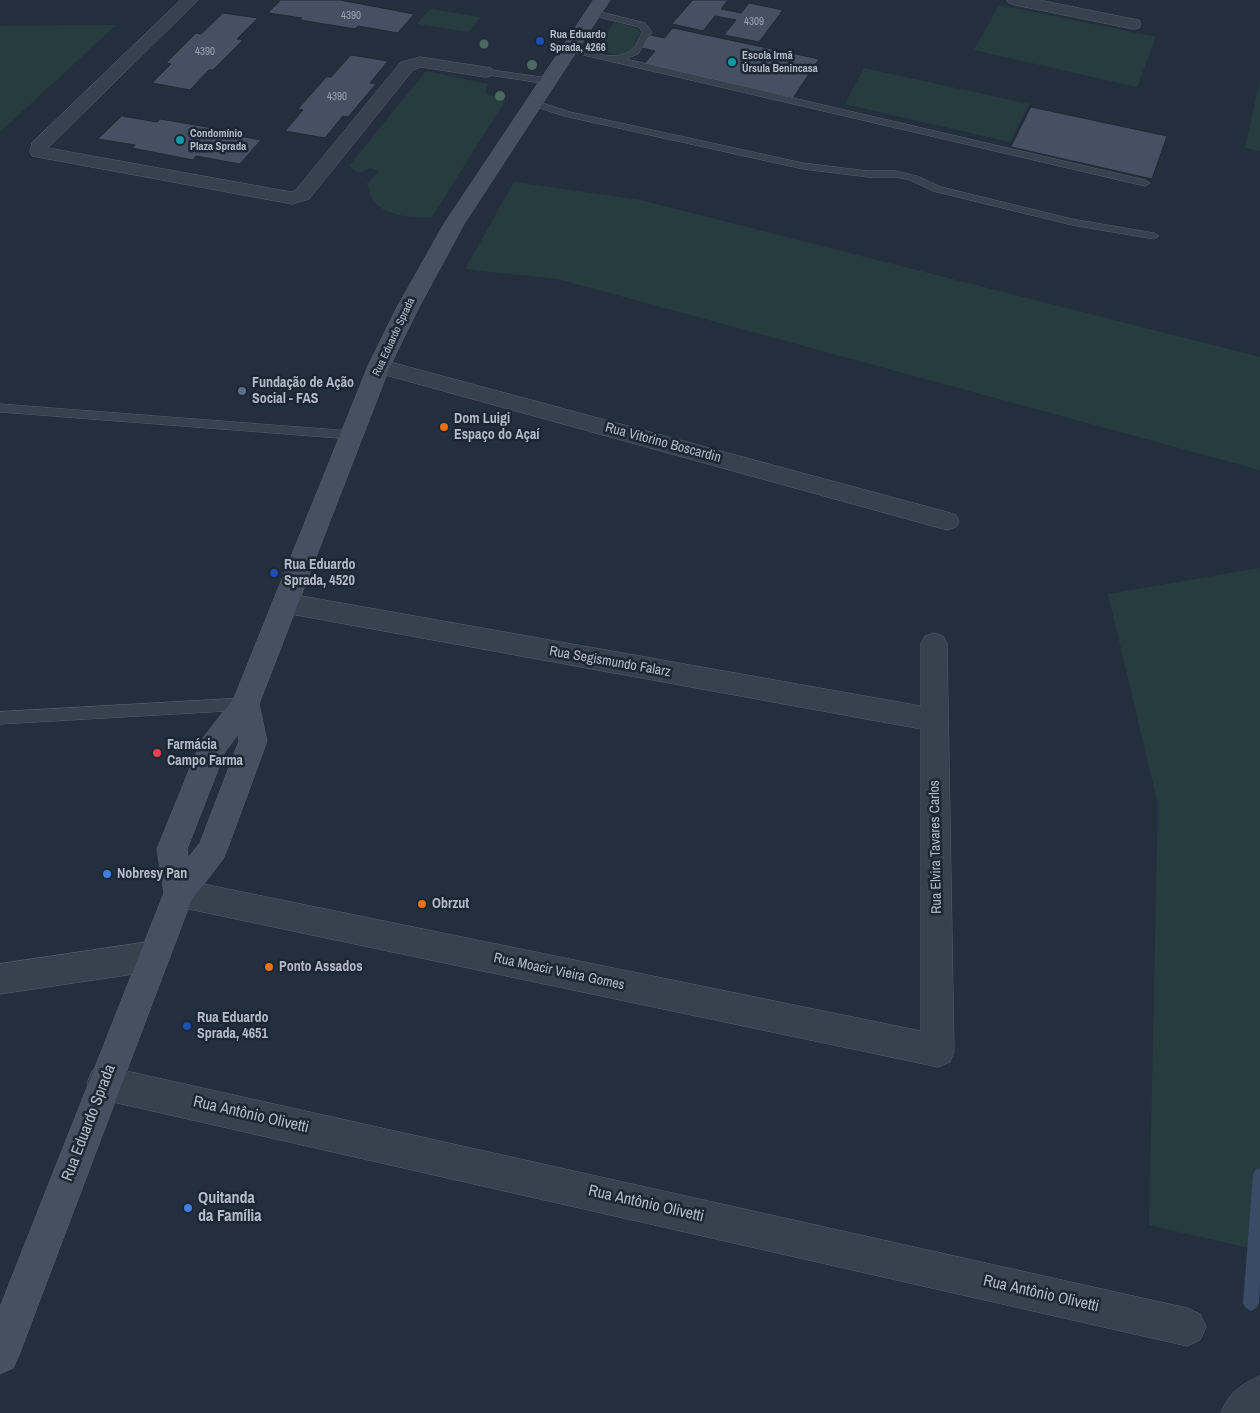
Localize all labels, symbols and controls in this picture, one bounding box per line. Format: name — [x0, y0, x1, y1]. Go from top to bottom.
house number: 4390 — [341, 9, 361, 23]
house number: 4309 — [744, 15, 764, 29]
place label: Rua Eduardo Sprada, 4266 — [550, 28, 606, 54]
marker: Rua Eduardo Sprada, 4266 — [534, 35, 546, 47]
house number: 4390 — [195, 45, 215, 59]
place label: Escola Irmã Úrsula Benincasa — [742, 49, 818, 75]
marker: Escola Irmã Úrsula Benincasa — [726, 56, 738, 68]
house number: 4390 — [327, 90, 347, 104]
place label: Condomínio Plaza Sprada — [190, 127, 246, 153]
marker: Condomínio Plaza Sprada — [174, 134, 186, 146]
street label: Rua Eduardo Sprada — [370, 296, 418, 378]
place label: Fundação de Ação Social - FAS — [252, 375, 354, 408]
marker: Fundação de Ação Social - FAS — [236, 385, 248, 397]
place label: Dom Luigi Espaço do Açaí — [454, 411, 539, 444]
street label: Rua Vitorino Boscardin — [603, 419, 723, 467]
marker: Dom Luigi Espaço do Açaí — [438, 421, 450, 433]
place label: Rua Eduardo Sprada, 4520 — [284, 557, 355, 590]
marker: Rua Eduardo Sprada, 4520 — [268, 567, 280, 579]
street label: Rua Segismundo Falarz — [548, 643, 672, 681]
place label: Farmácia Campo Farma — [167, 737, 243, 770]
marker: Farmácia Campo Farma — [151, 747, 163, 759]
street label: Rua Elvira Tavares Carlos — [926, 780, 946, 914]
place label: Nobresy Pan — [117, 866, 187, 882]
marker: Nobresy Pan — [101, 868, 113, 880]
place label: Obrzut — [432, 896, 469, 912]
marker: Obrzut — [416, 898, 428, 910]
street label: Rua Moacir Vieira Gomes — [492, 950, 626, 994]
place label: Ponto Assados — [279, 959, 363, 975]
marker: Ponto Assados — [263, 961, 275, 973]
place label: Rua Eduardo Sprada, 4651 — [197, 1010, 268, 1042]
marker: Rua Eduardo Sprada, 4651 — [181, 1020, 193, 1032]
street label: Rua Eduardo Sprada — [58, 1062, 120, 1184]
street label: Rua Antônio Olivetti — [191, 1092, 311, 1138]
street label: Rua Antônio Olivetti — [586, 1181, 706, 1227]
place label: Quitanda da Família — [198, 1189, 262, 1227]
marker: Quitanda da Família — [182, 1202, 194, 1214]
street label: Rua Antônio Olivetti — [981, 1271, 1101, 1317]

